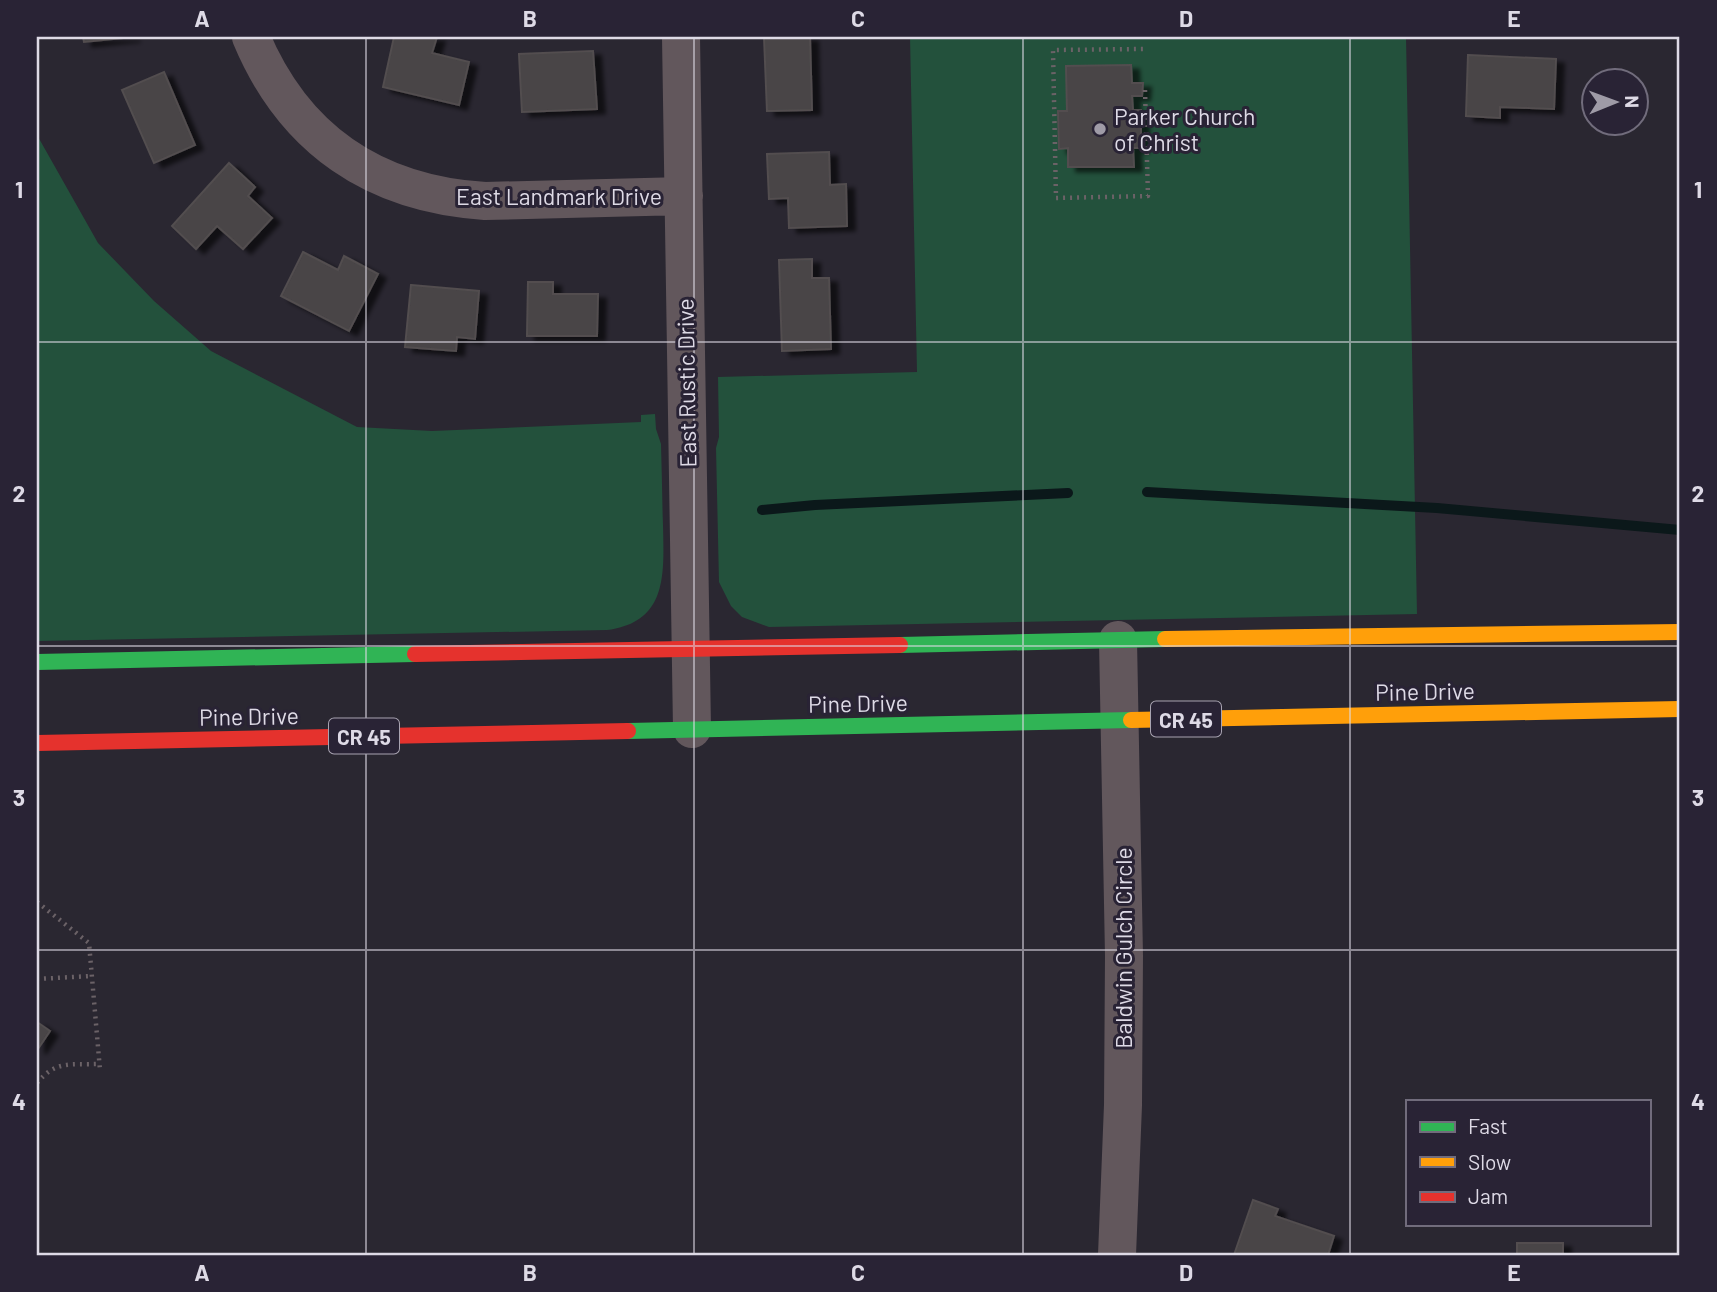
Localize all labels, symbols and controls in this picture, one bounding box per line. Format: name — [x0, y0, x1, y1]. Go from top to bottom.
text: A — [194, 4, 210, 32]
text: B — [523, 4, 537, 32]
text: C — [851, 4, 865, 32]
text: D — [1179, 4, 1193, 32]
text: E — [1507, 4, 1521, 32]
north arrow — [1580, 66, 1650, 136]
text: N — [1621, 95, 1644, 108]
place label: Parker Church of Christ — [1114, 102, 1255, 156]
marker: Parker Church of Christ — [1092, 121, 1108, 137]
text: 1 — [15, 175, 23, 203]
text: 1 — [1694, 175, 1702, 203]
street label: East Landmark Drive — [456, 182, 662, 210]
street label: East Rustic Drive — [671, 298, 701, 468]
text: 2 — [13, 479, 25, 507]
text: 2 — [1692, 479, 1704, 507]
street label: Pine Drive — [1375, 676, 1475, 706]
street label: Pine Drive — [808, 688, 908, 718]
street label: Pine Drive — [199, 701, 299, 731]
road number: CR 45 — [1151, 702, 1221, 736]
road number: CR 45 — [329, 718, 399, 754]
text: 3 — [13, 783, 25, 811]
text: 3 — [1692, 783, 1704, 811]
street label: Baldwin Gulch Circle — [1109, 847, 1137, 1049]
text: 4 — [12, 1087, 26, 1115]
text: 4 — [1691, 1087, 1705, 1115]
legend — [1406, 1100, 1650, 1226]
text: Fast — [1468, 1113, 1508, 1138]
text: Slow — [1468, 1149, 1511, 1174]
text: Jam — [1468, 1183, 1508, 1208]
text: A — [194, 1258, 210, 1286]
text: B — [523, 1258, 537, 1286]
text: C — [851, 1258, 865, 1286]
text: D — [1179, 1258, 1193, 1286]
text: E — [1507, 1258, 1521, 1286]

